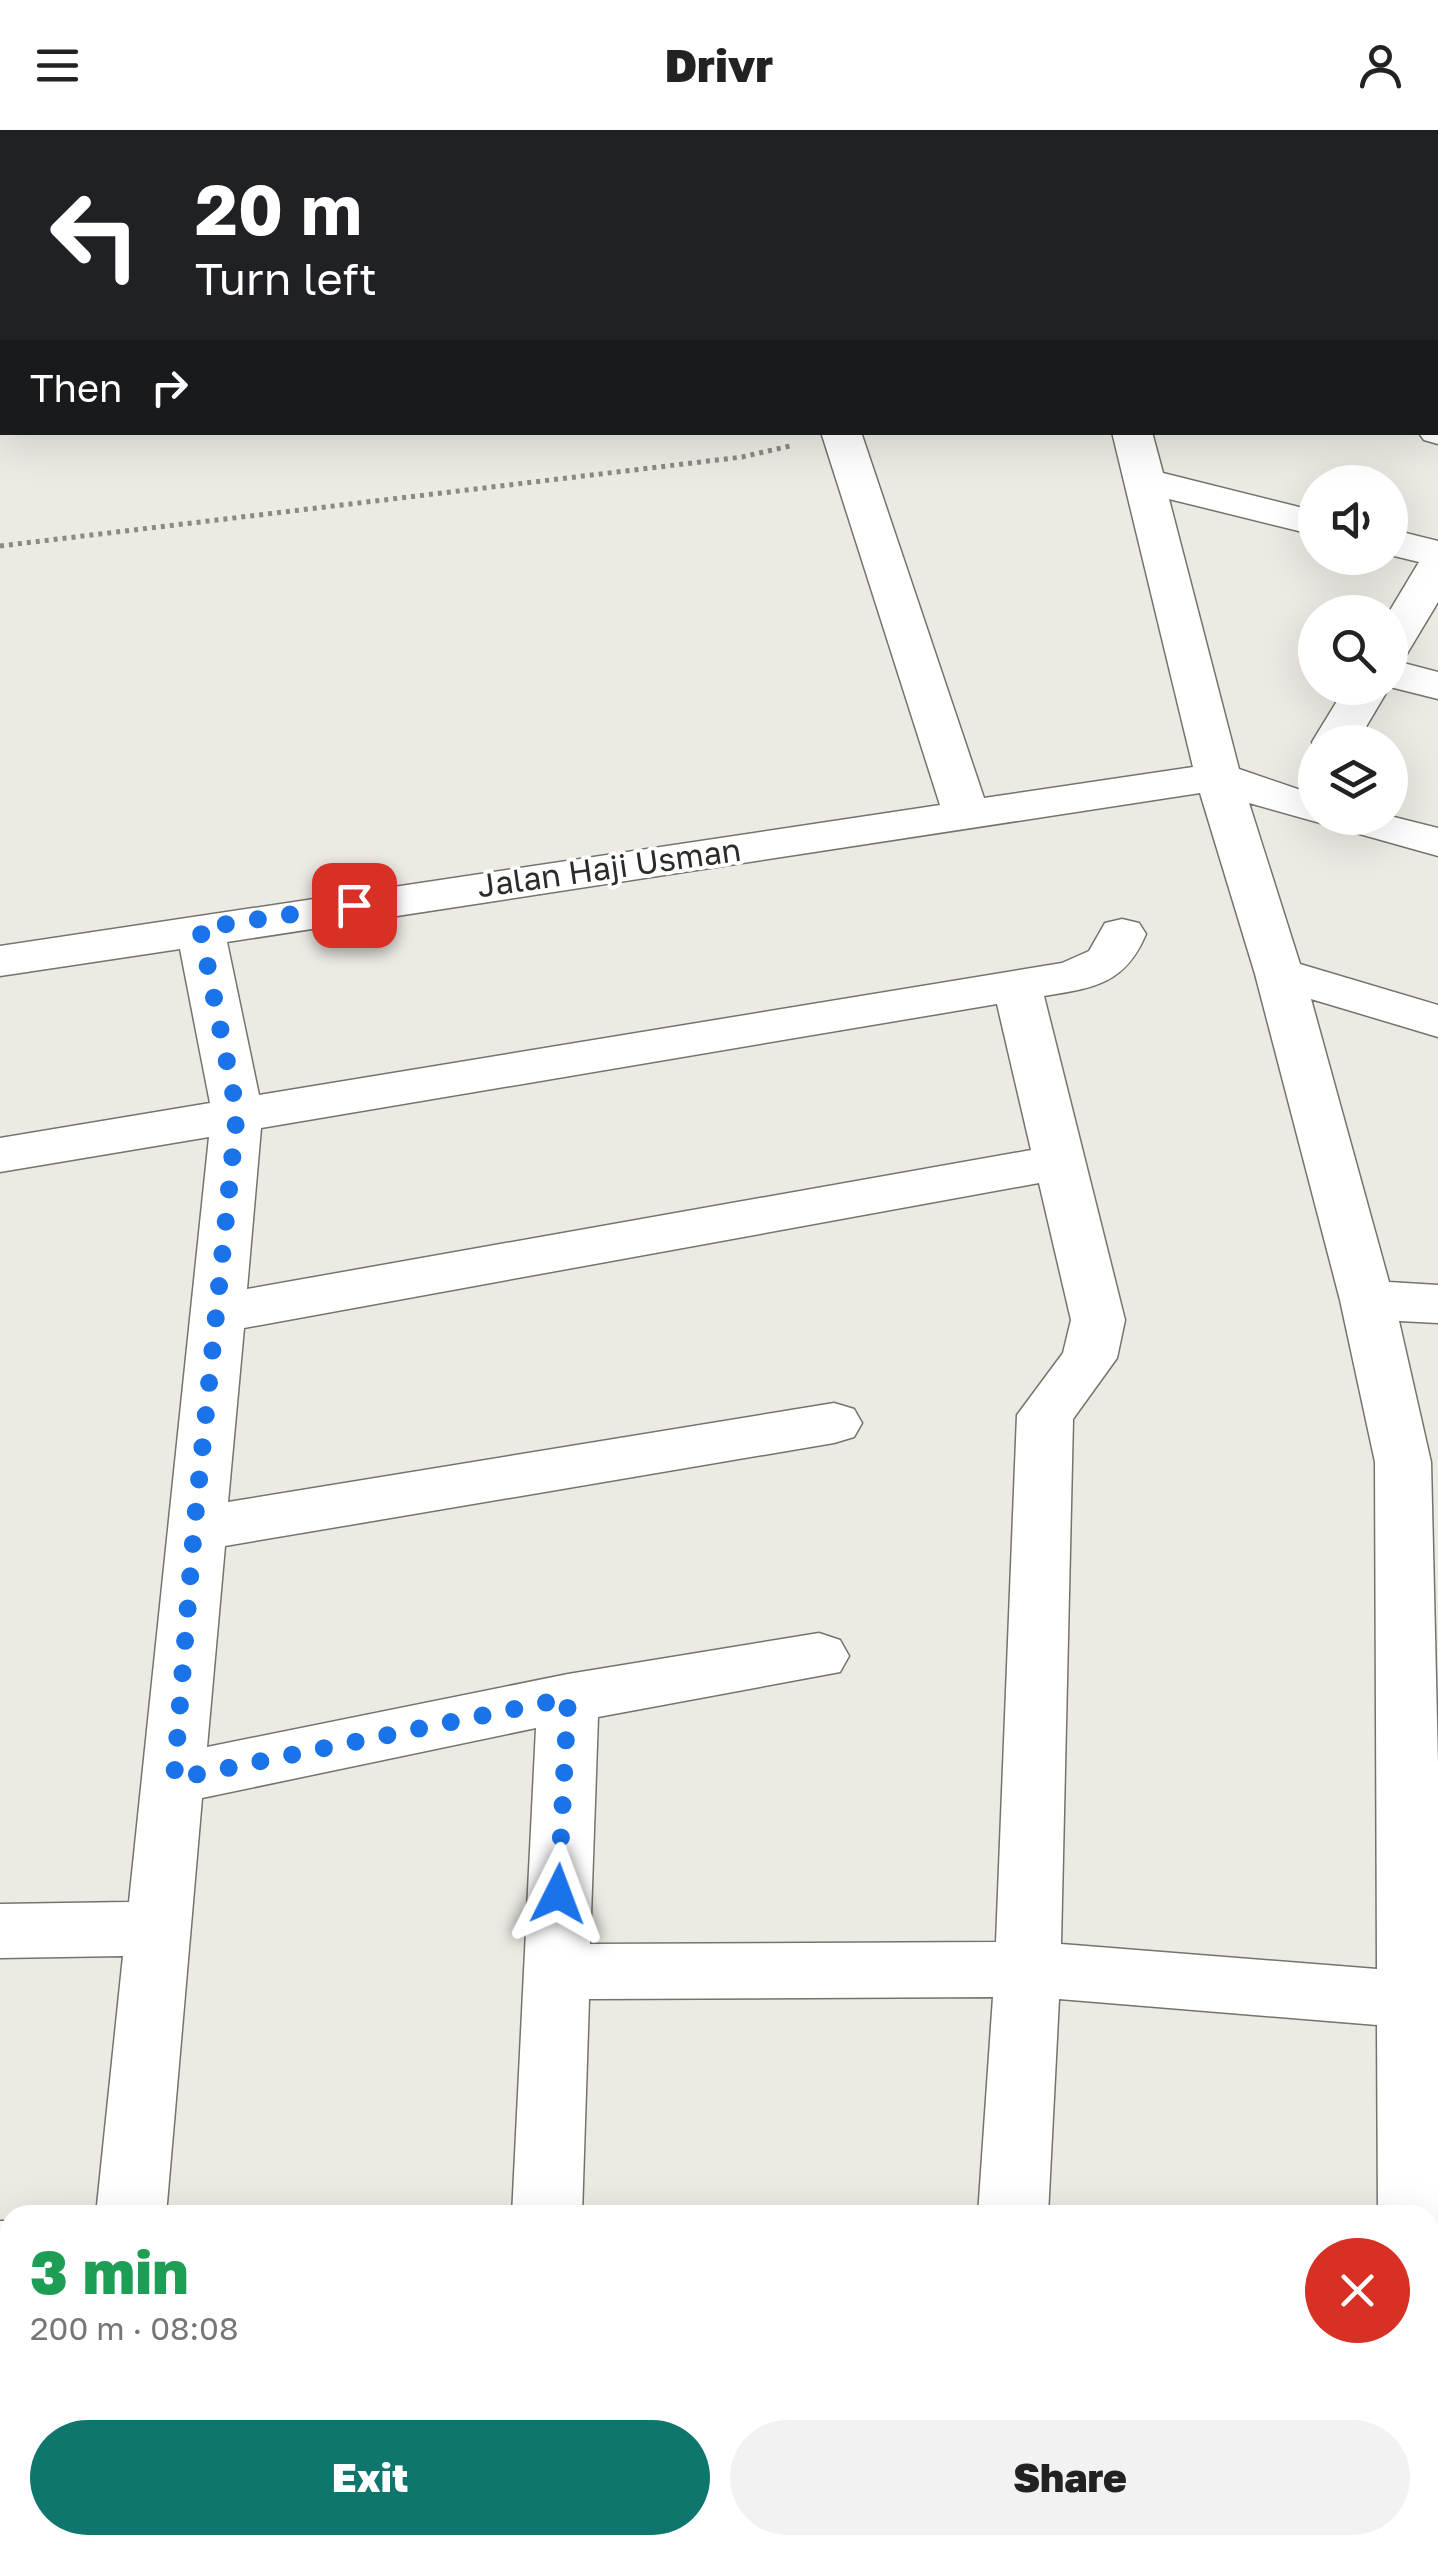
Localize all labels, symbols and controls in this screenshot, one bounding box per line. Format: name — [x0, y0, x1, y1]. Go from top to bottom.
icon: menu — [30, 38, 85, 93]
text: Drivr — [665, 38, 773, 92]
icon: person — [1353, 38, 1408, 93]
text: 20 m — [195, 166, 362, 250]
icon: left — [30, 170, 160, 300]
text: Turn left — [195, 251, 377, 305]
icon: right — [142, 360, 197, 415]
text: Then — [30, 365, 122, 410]
map controls — [1298, 465, 1408, 835]
button: sound — [1298, 465, 1408, 575]
button: search — [1298, 595, 1408, 705]
button: layers — [1298, 725, 1408, 835]
street label: Jalan Haji Usman — [475, 830, 743, 904]
pin — [312, 863, 397, 948]
icon: arrive — [327, 878, 382, 933]
position arrow — [506, 1842, 610, 1946]
text: 3 min — [30, 2235, 189, 2307]
button: close — [1305, 2238, 1410, 2343]
text: 200 m · 08:08 — [30, 2309, 238, 2347]
button: Exit — [30, 2420, 710, 2535]
button: Share — [730, 2420, 1410, 2535]

